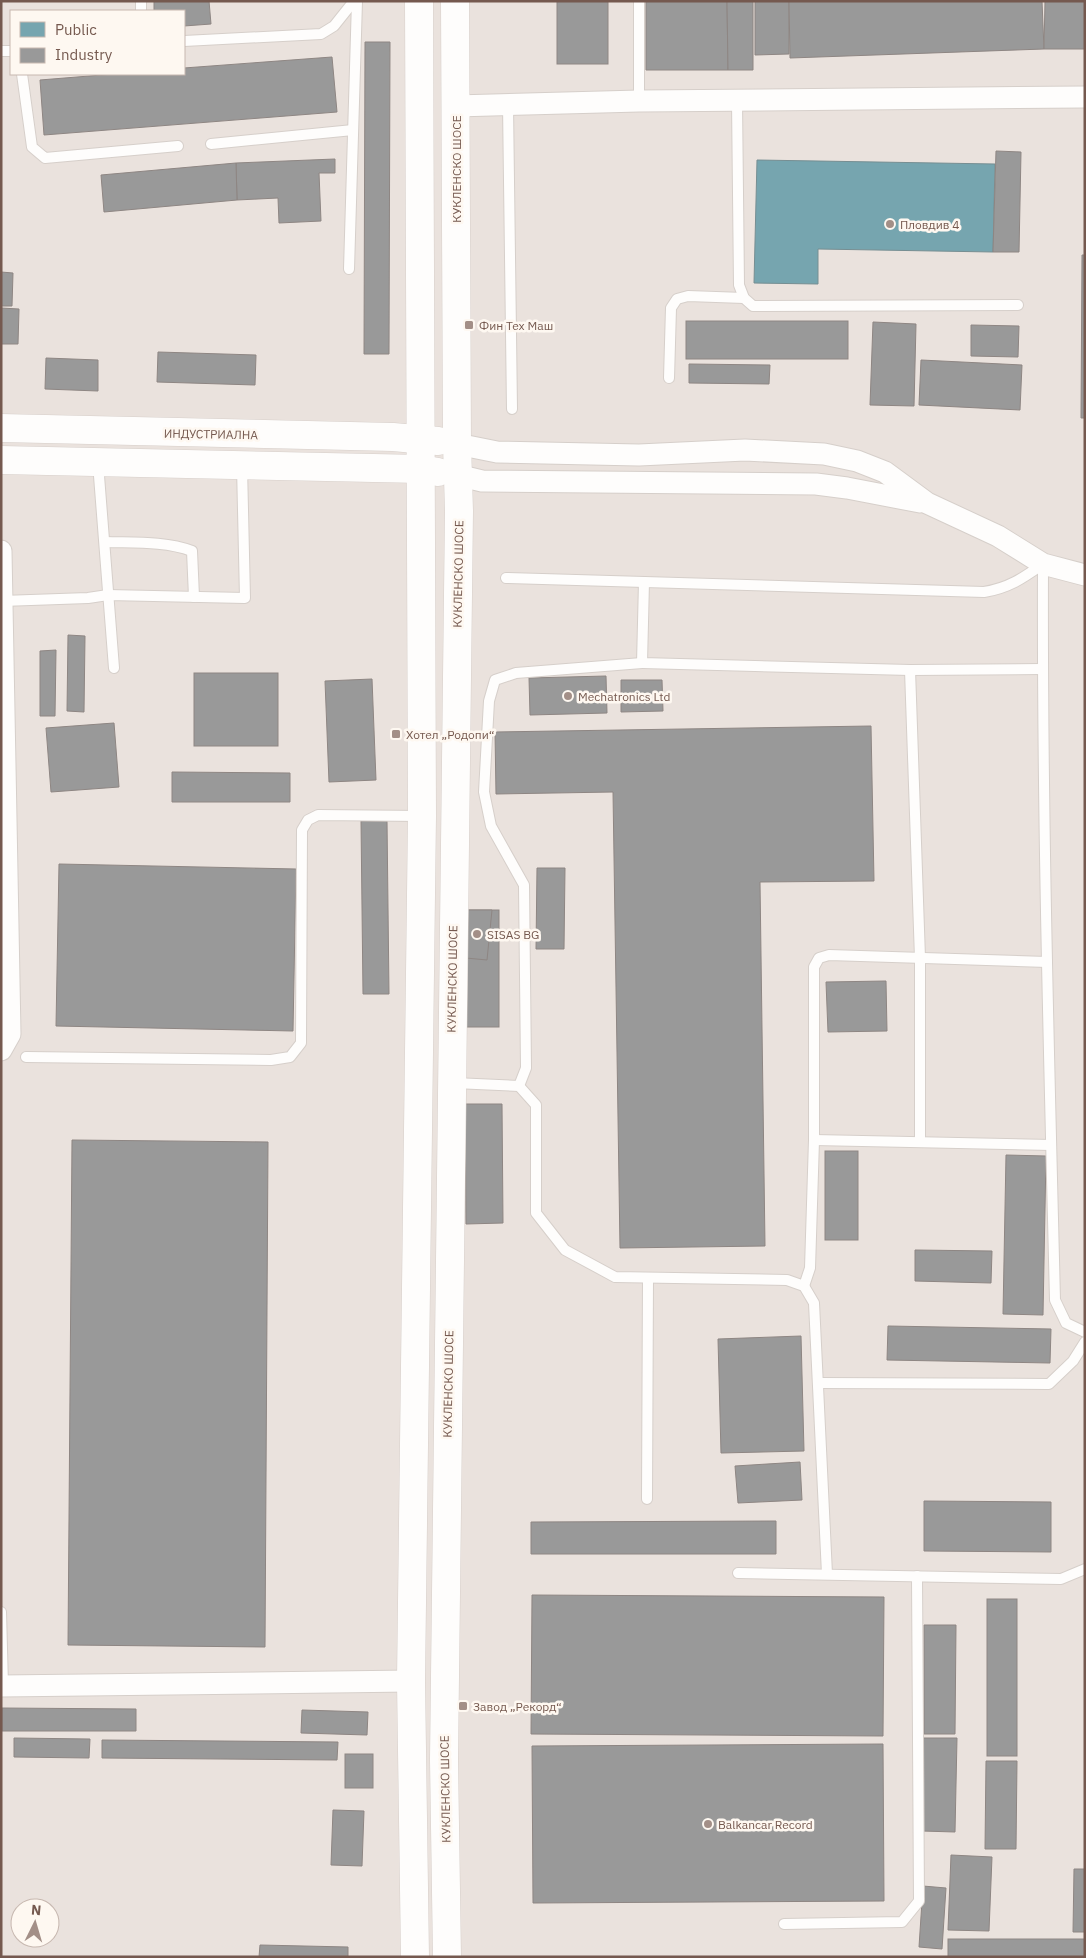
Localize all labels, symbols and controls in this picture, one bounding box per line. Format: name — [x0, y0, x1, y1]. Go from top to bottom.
legend — [10, 10, 185, 75]
text: Public — [55, 20, 97, 39]
text: Industry — [55, 45, 113, 64]
street label: КУКЛЕНСКО ШОСЕ — [449, 115, 464, 223]
place label: Пловдив 4 — [900, 217, 959, 232]
marker: Пловдив 4 — [884, 218, 896, 230]
place label: Фин Тех Маш — [479, 318, 553, 333]
marker: Фин Тех Маш — [463, 319, 475, 331]
street label: ИНДУСТРИАЛНА — [164, 426, 259, 442]
street label: КУКЛЕНСКО ШОСЕ — [450, 520, 466, 628]
place label: Mechatronics Ltd — [578, 689, 670, 704]
marker: Mechatronics Ltd — [562, 690, 574, 702]
place label: Хотел „Родопи“ — [406, 727, 495, 742]
marker: Хотел „Родопи“ — [390, 728, 402, 740]
street label: КУКЛЕНСКО ШОСЕ — [444, 925, 460, 1033]
place label: SISAS BG — [487, 927, 539, 942]
marker: SISAS BG — [471, 928, 483, 940]
street label: КУКЛЕНСКО ШОСЕ — [440, 1330, 456, 1438]
place label: Завод „Рекорд“ — [473, 1699, 562, 1714]
marker: Завод „Рекорд“ — [457, 1700, 469, 1712]
street label: КУКЛЕНСКО ШОСЕ — [437, 1735, 453, 1843]
place label: Balkancar Record — [718, 1817, 813, 1832]
marker: Balkancar Record — [702, 1818, 714, 1830]
north arrow — [10, 1898, 60, 1948]
text: N — [30, 1901, 42, 1919]

